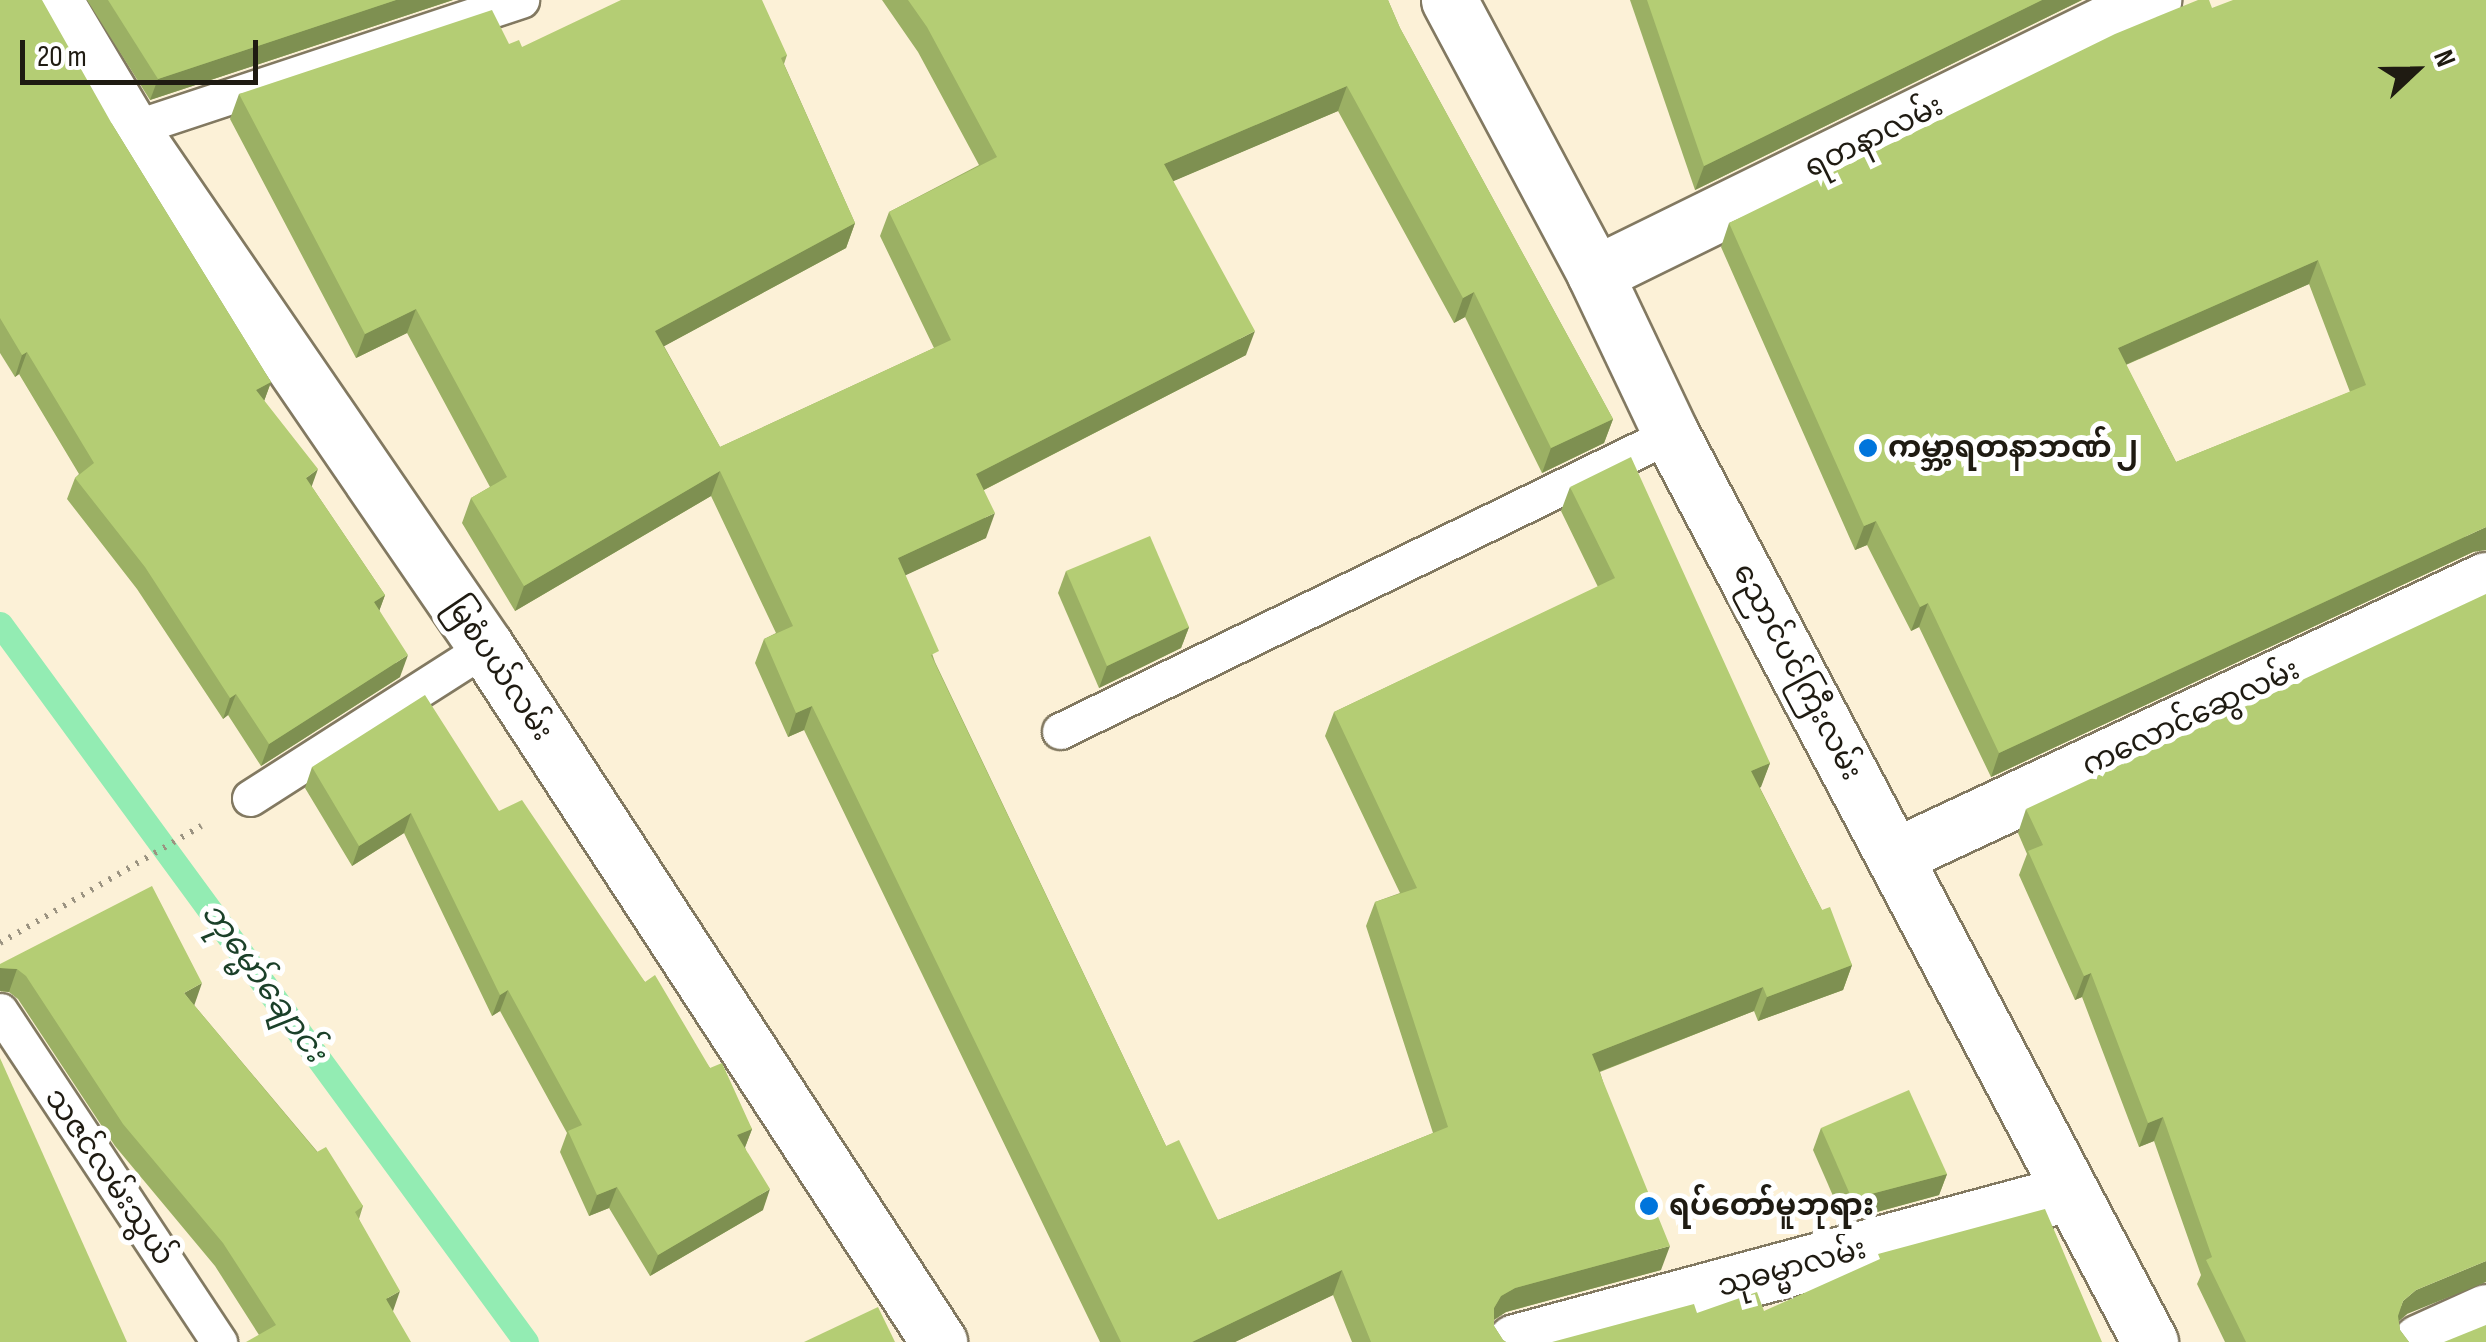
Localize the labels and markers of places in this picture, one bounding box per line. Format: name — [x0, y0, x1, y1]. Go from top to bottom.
place label: ကမ္ဘာ့ရတနာဘဏ် ၂ — [1888, 430, 2138, 466]
marker: ကမ္ဘာ့ရတနာဘဏ် ၂ — [1857, 437, 1879, 459]
place label: ရပ်တော်မူဘုရား — [1669, 1188, 1874, 1224]
marker: ရပ်တော်မူဘုရား — [1638, 1195, 1660, 1217]

